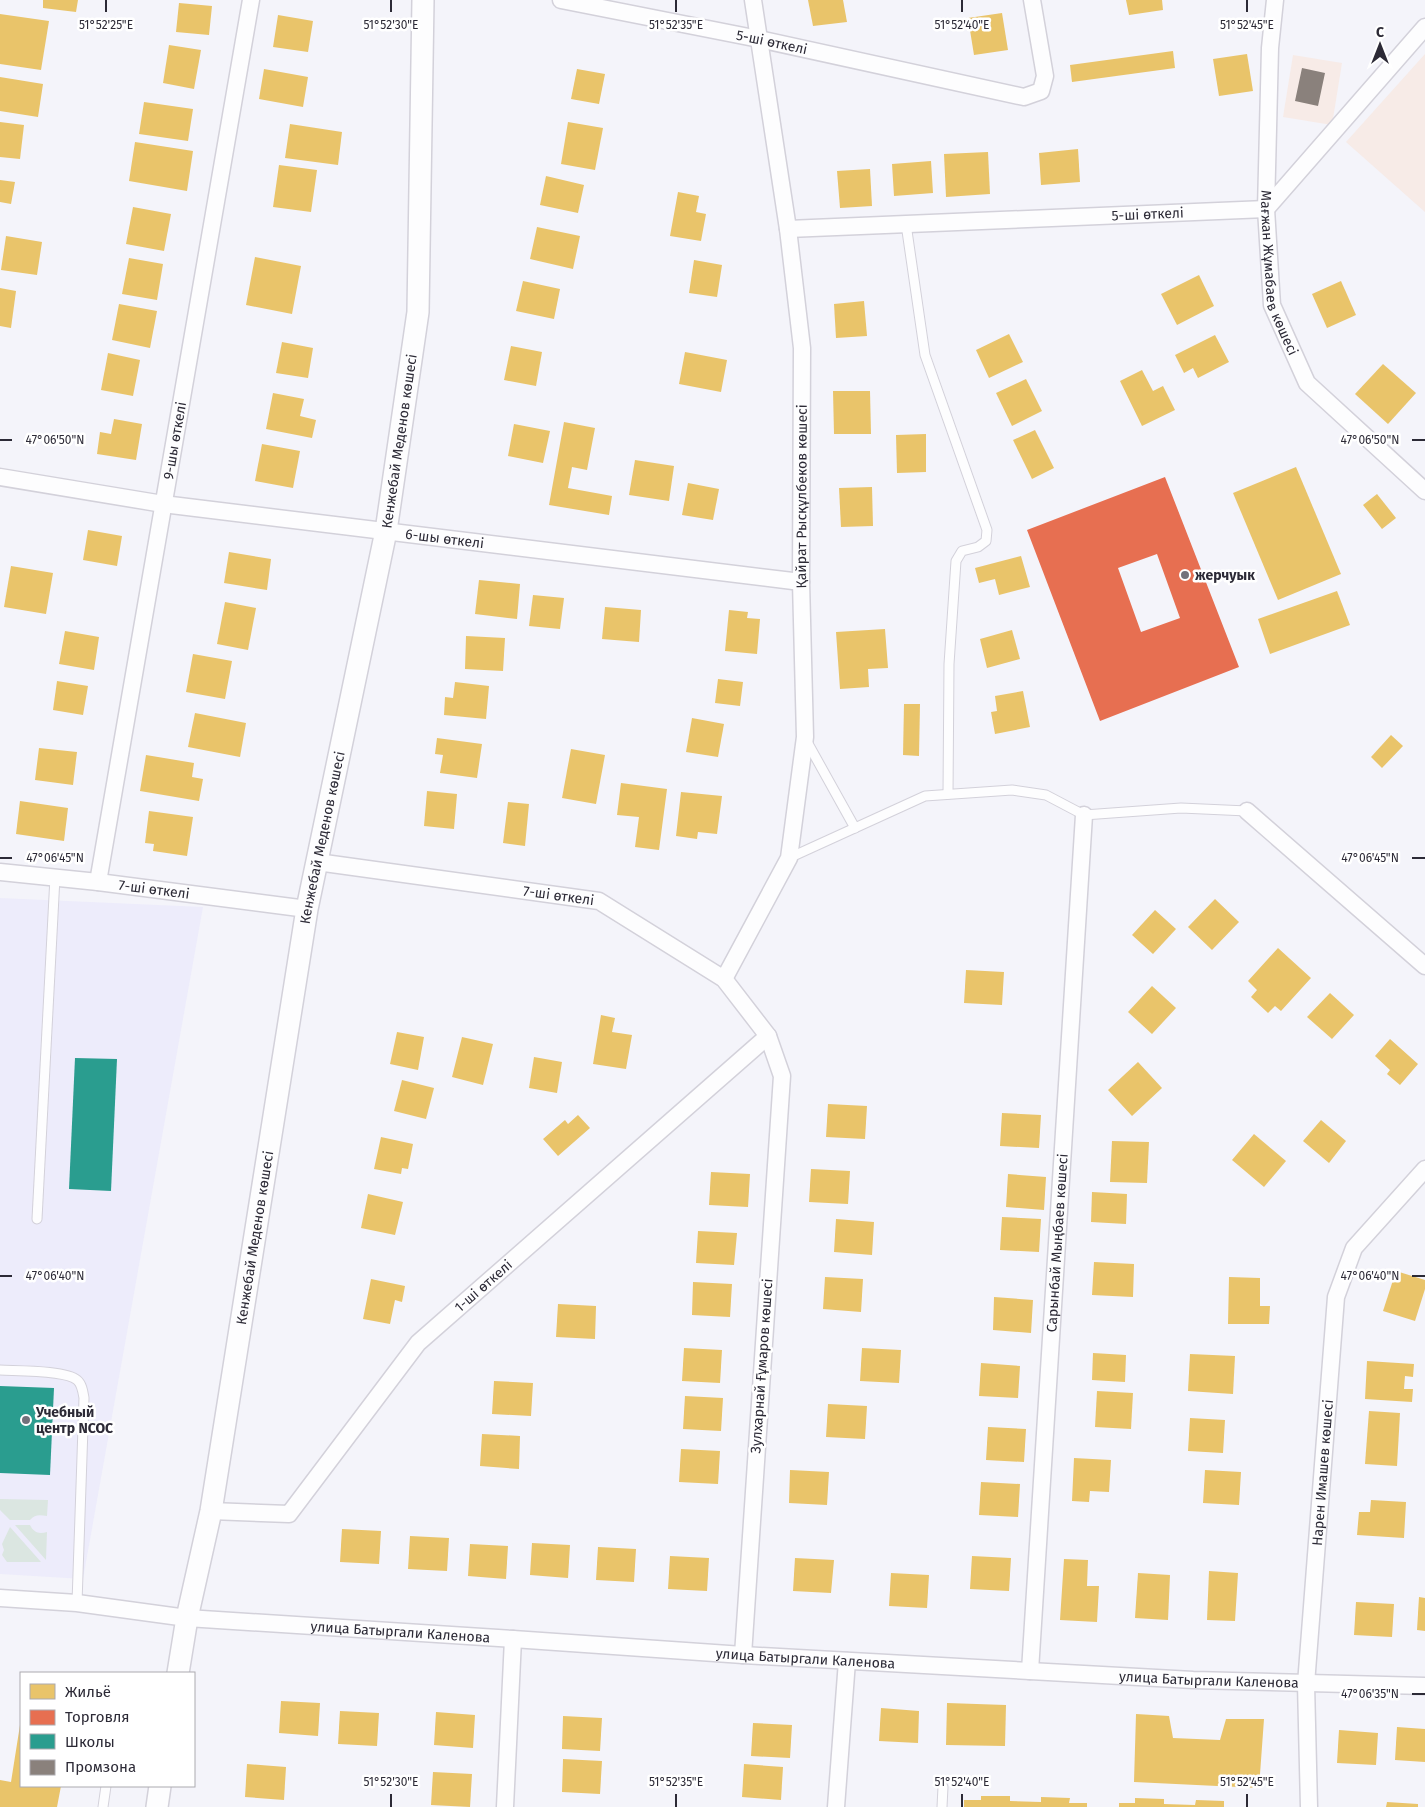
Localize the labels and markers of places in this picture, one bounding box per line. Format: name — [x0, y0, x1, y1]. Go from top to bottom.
place label: жерчуык — [1195, 567, 1255, 584]
marker: жерчуык — [1179, 569, 1191, 581]
place label: Учебный центр NCOC — [35, 1404, 113, 1437]
marker: Учебный центр NCOC — [20, 1414, 32, 1426]

